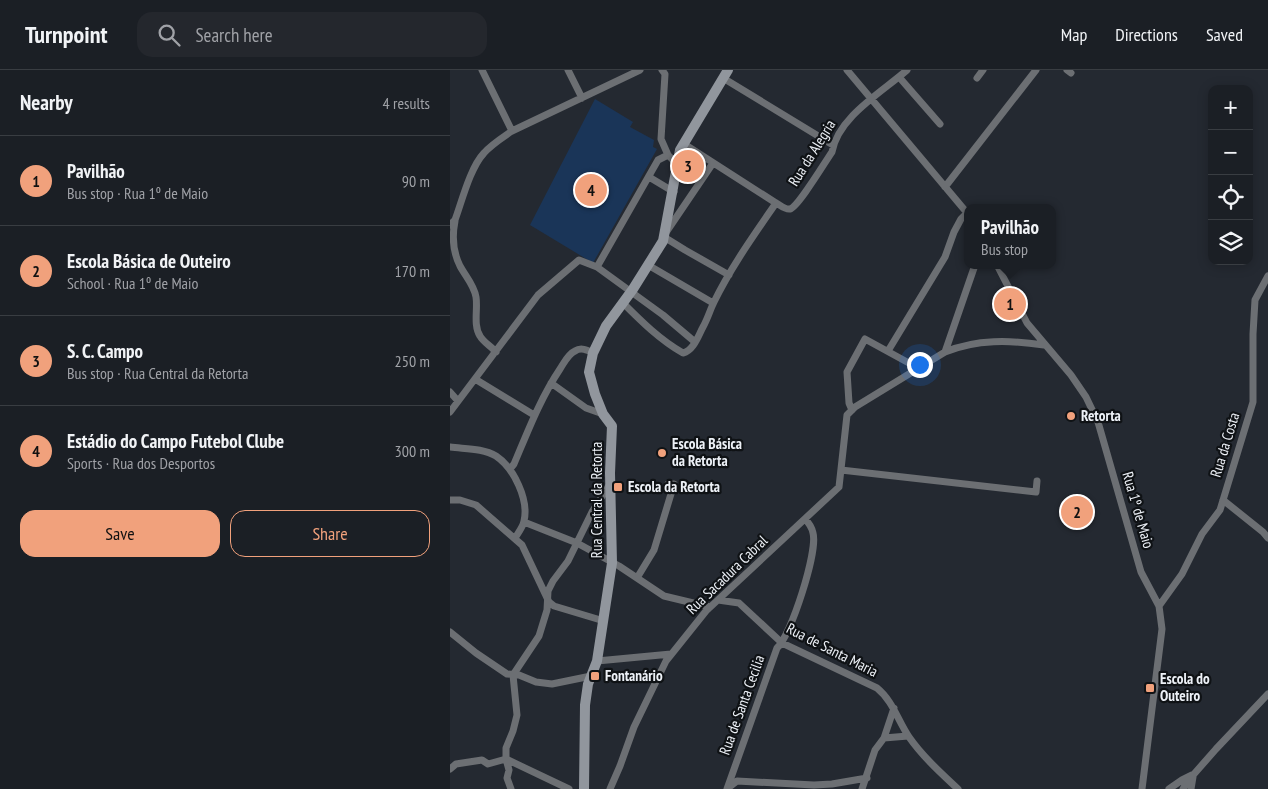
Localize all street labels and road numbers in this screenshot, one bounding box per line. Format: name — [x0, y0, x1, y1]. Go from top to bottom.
street label: Rua da Alegria — [784, 116, 839, 189]
street label: Rua da Costa — [1206, 410, 1243, 480]
street label: Rua Central da Retorta — [587, 442, 606, 558]
street label: Rua 1º de Maio — [1118, 469, 1158, 550]
street label: Rua Sacadura Cabral — [682, 531, 772, 618]
street label: Rua de Santa Maria — [783, 618, 881, 681]
street label: Rua de Santa Cecilia — [715, 652, 768, 757]

